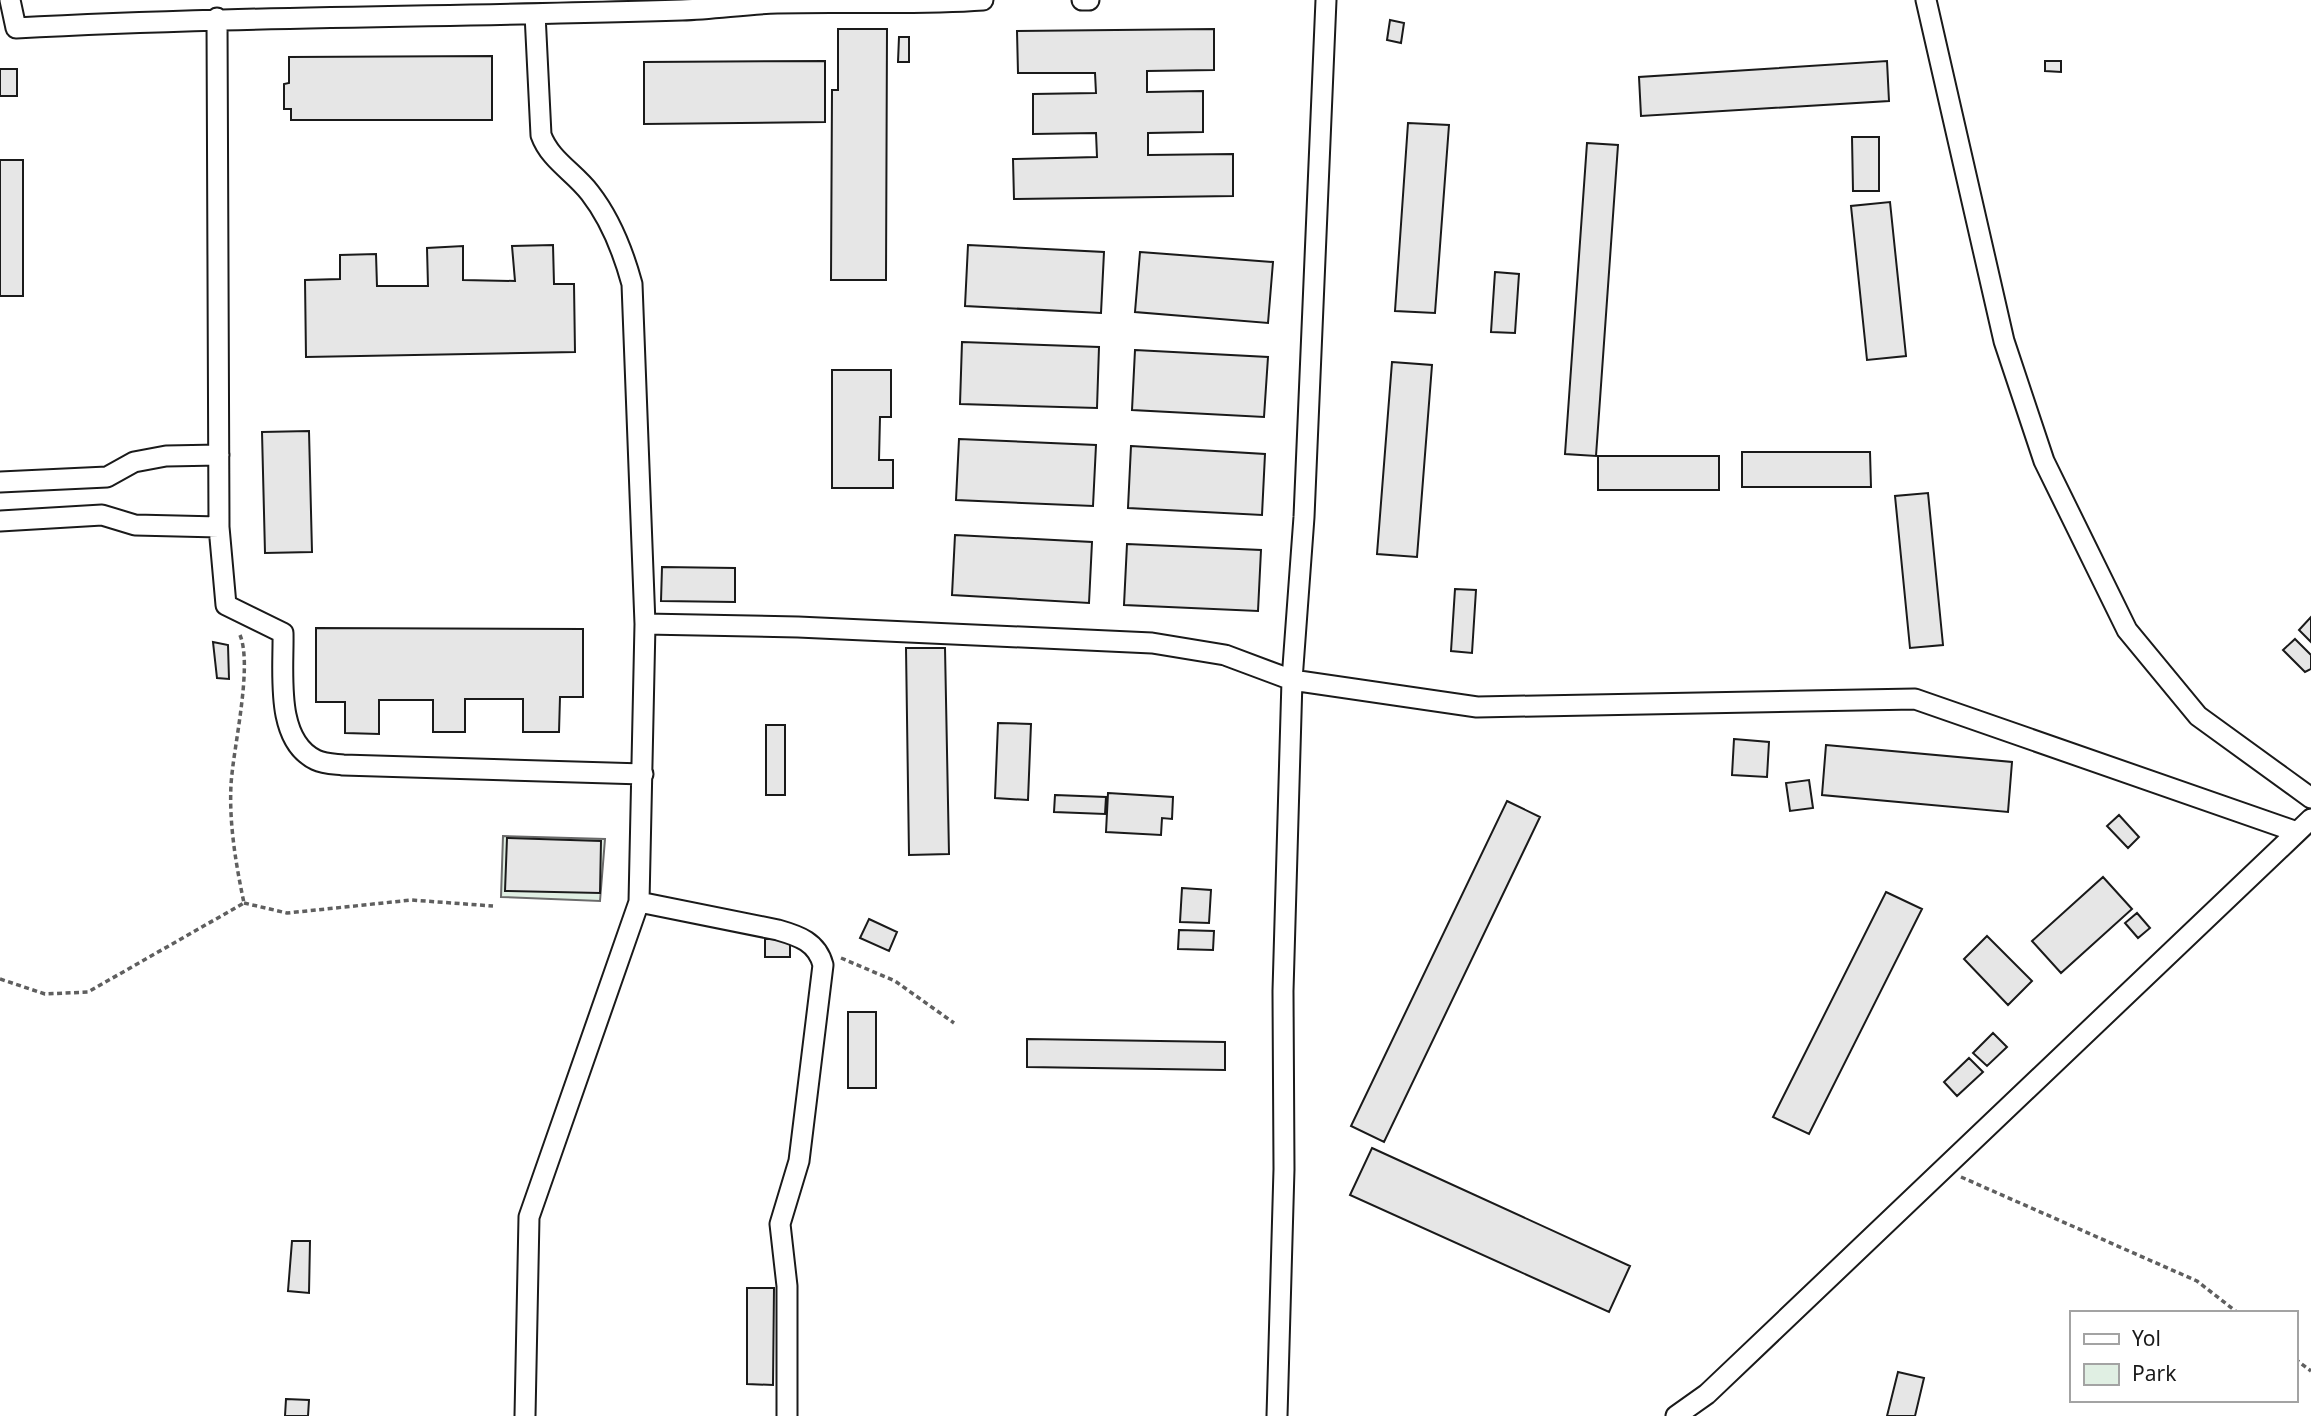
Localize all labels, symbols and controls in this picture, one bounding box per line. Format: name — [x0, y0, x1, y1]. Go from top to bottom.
legend — [2070, 1311, 2297, 1402]
text: Yol — [2132, 1324, 2161, 1352]
text: Park — [2132, 1359, 2177, 1387]

